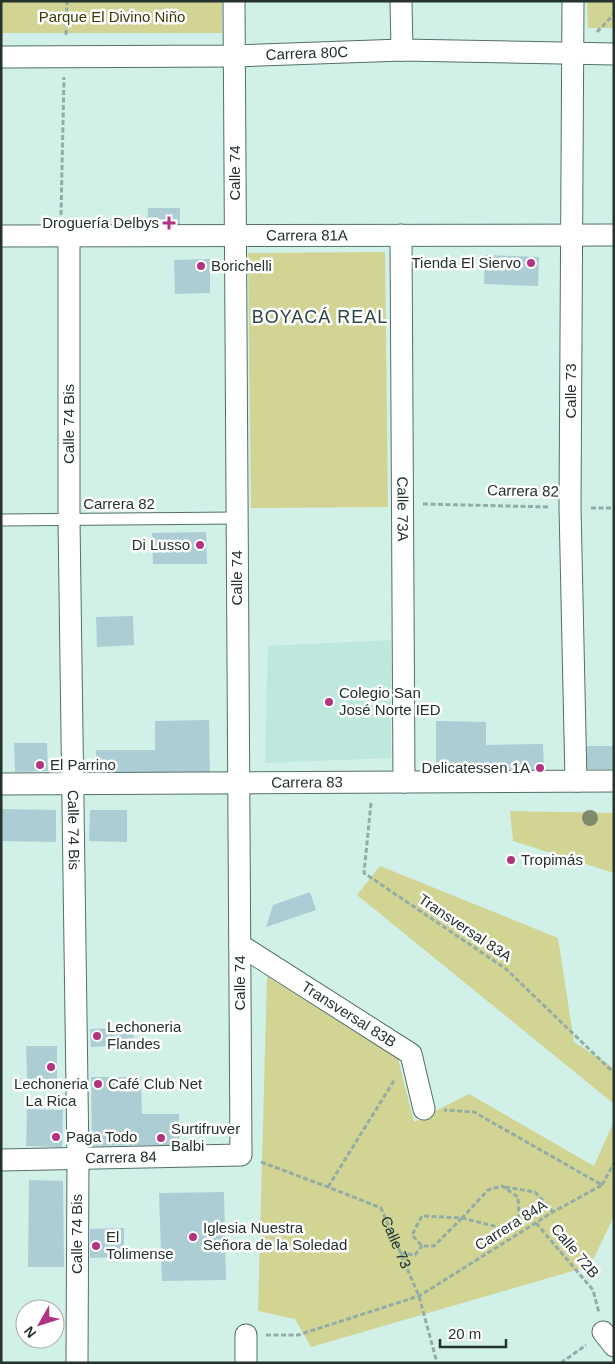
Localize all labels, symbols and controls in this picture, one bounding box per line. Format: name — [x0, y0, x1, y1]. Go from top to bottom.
park label: Parque El Divino Niño — [39, 8, 185, 25]
street label: Carrera 80C — [265, 43, 349, 63]
street label: Calle 74 — [226, 145, 243, 201]
place label: Droguería Delbys — [42, 214, 159, 231]
marker: Droguería Delbys — [163, 217, 175, 229]
street label: Carrera 81A — [266, 226, 348, 244]
place label: Tienda El Siervo — [412, 254, 521, 271]
place label: Borichelli — [211, 257, 272, 274]
marker: Tienda El Siervo — [525, 257, 537, 269]
marker: Borichelli — [195, 260, 207, 272]
district label: BOYACÁ REAL — [252, 307, 388, 327]
street label: Calle 73 — [562, 363, 579, 419]
street label: Calle 74 Bis — [60, 384, 77, 464]
street label: Calle 73A — [394, 476, 412, 542]
street label: Carrera 82 — [487, 481, 559, 500]
street label: Carrera 82 — [83, 495, 155, 512]
place label: Di Lusso — [132, 536, 190, 553]
marker: Di Lusso — [194, 539, 206, 551]
street label: Calle 74 — [228, 550, 245, 606]
place label: Colegio San José Norte IED — [339, 684, 441, 718]
marker: Colegio San José Norte IED — [323, 696, 335, 708]
place label: El Parrino — [50, 756, 116, 773]
marker: El Parrino — [34, 759, 46, 771]
place label: Delicatessen 1A — [422, 759, 530, 776]
marker: Delicatessen 1A — [534, 762, 546, 774]
street label: Carrera 83 — [271, 773, 343, 791]
street label: Calle 74 Bis — [65, 790, 83, 870]
place label: Tropimás — [521, 851, 583, 868]
marker: Tropimás — [505, 854, 517, 866]
street label: Transversal 83A — [415, 890, 515, 965]
street label: Calle 74 — [231, 955, 248, 1011]
street label: Transversal 83B — [299, 978, 399, 1050]
place label: Lechoneria Flandes — [107, 1018, 182, 1052]
marker: Lechoneria Flandes — [91, 1030, 103, 1042]
marker: Lechoneria La Rica — [45, 1061, 57, 1073]
place label: Lechoneria La Rica — [14, 1075, 89, 1109]
place label: Café Club Net — [108, 1075, 203, 1092]
marker: Café Club Net — [92, 1078, 104, 1090]
place label: Surtifruver Balbi — [171, 1120, 240, 1154]
place label: Paga Todo — [66, 1128, 137, 1145]
marker: Paga Todo — [50, 1131, 62, 1143]
marker: Surtifruver Balbi — [155, 1132, 167, 1144]
street label: Carrera 84 — [85, 1148, 157, 1166]
street label: Calle 74 Bis — [68, 1194, 85, 1274]
street label: Carrera 84A — [472, 1196, 550, 1253]
street label: Calle 73 — [378, 1214, 415, 1271]
place label: Iglesia Nuestra Señora de la Soledad — [203, 1219, 347, 1253]
street label: Calle 72B — [548, 1220, 603, 1281]
place label: El Tolimense — [106, 1228, 174, 1262]
marker: Iglesia Nuestra Señora de la Soledad — [187, 1231, 199, 1243]
marker: El Tolimense — [90, 1240, 102, 1252]
north arrow — [15, 1299, 65, 1349]
scale bar — [440, 1316, 506, 1348]
text: N — [20, 1323, 39, 1341]
text: 20 m — [448, 1325, 481, 1342]

